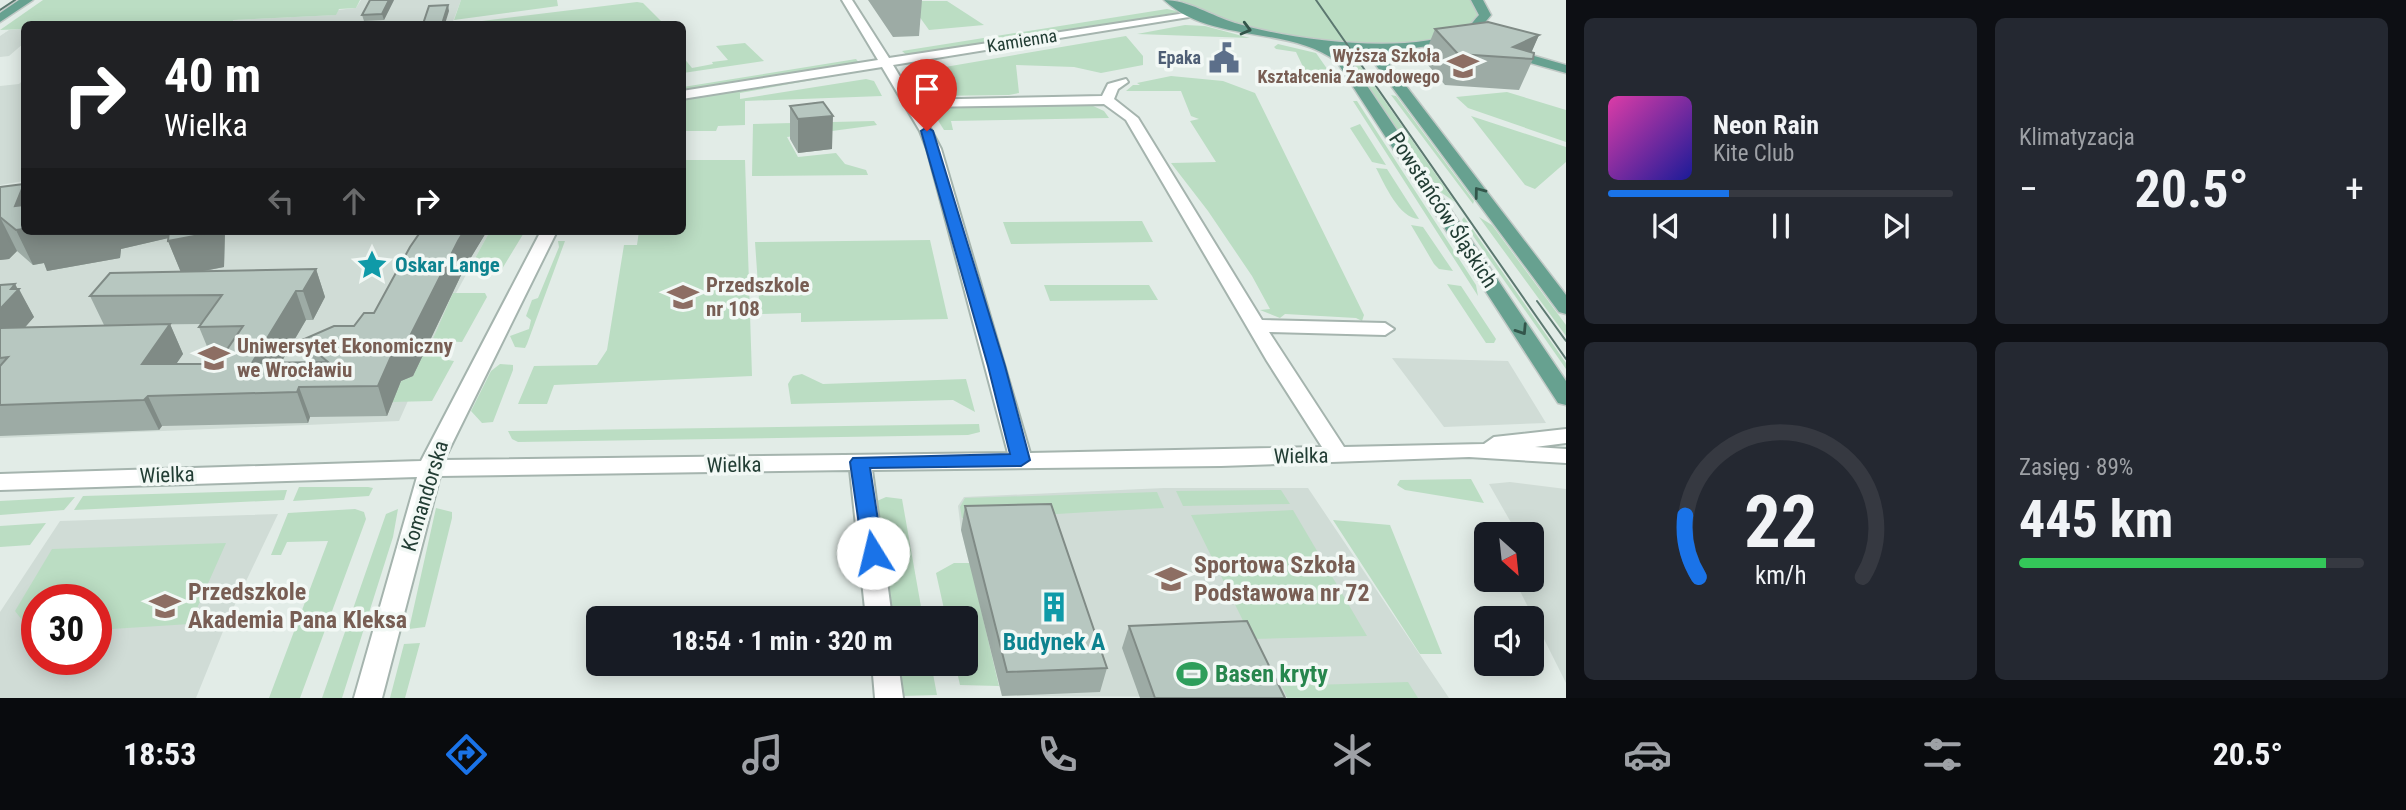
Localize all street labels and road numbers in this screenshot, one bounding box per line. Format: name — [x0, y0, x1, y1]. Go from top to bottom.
street label: Kamienna — [985, 25, 1058, 56]
street label: Powstańców Śląskich — [1384, 128, 1502, 292]
street label: Komandorska — [397, 438, 453, 554]
street label: Wielka — [1273, 444, 1329, 468]
street label: Wielka — [706, 453, 762, 477]
street label: Wielka — [139, 462, 195, 488]

